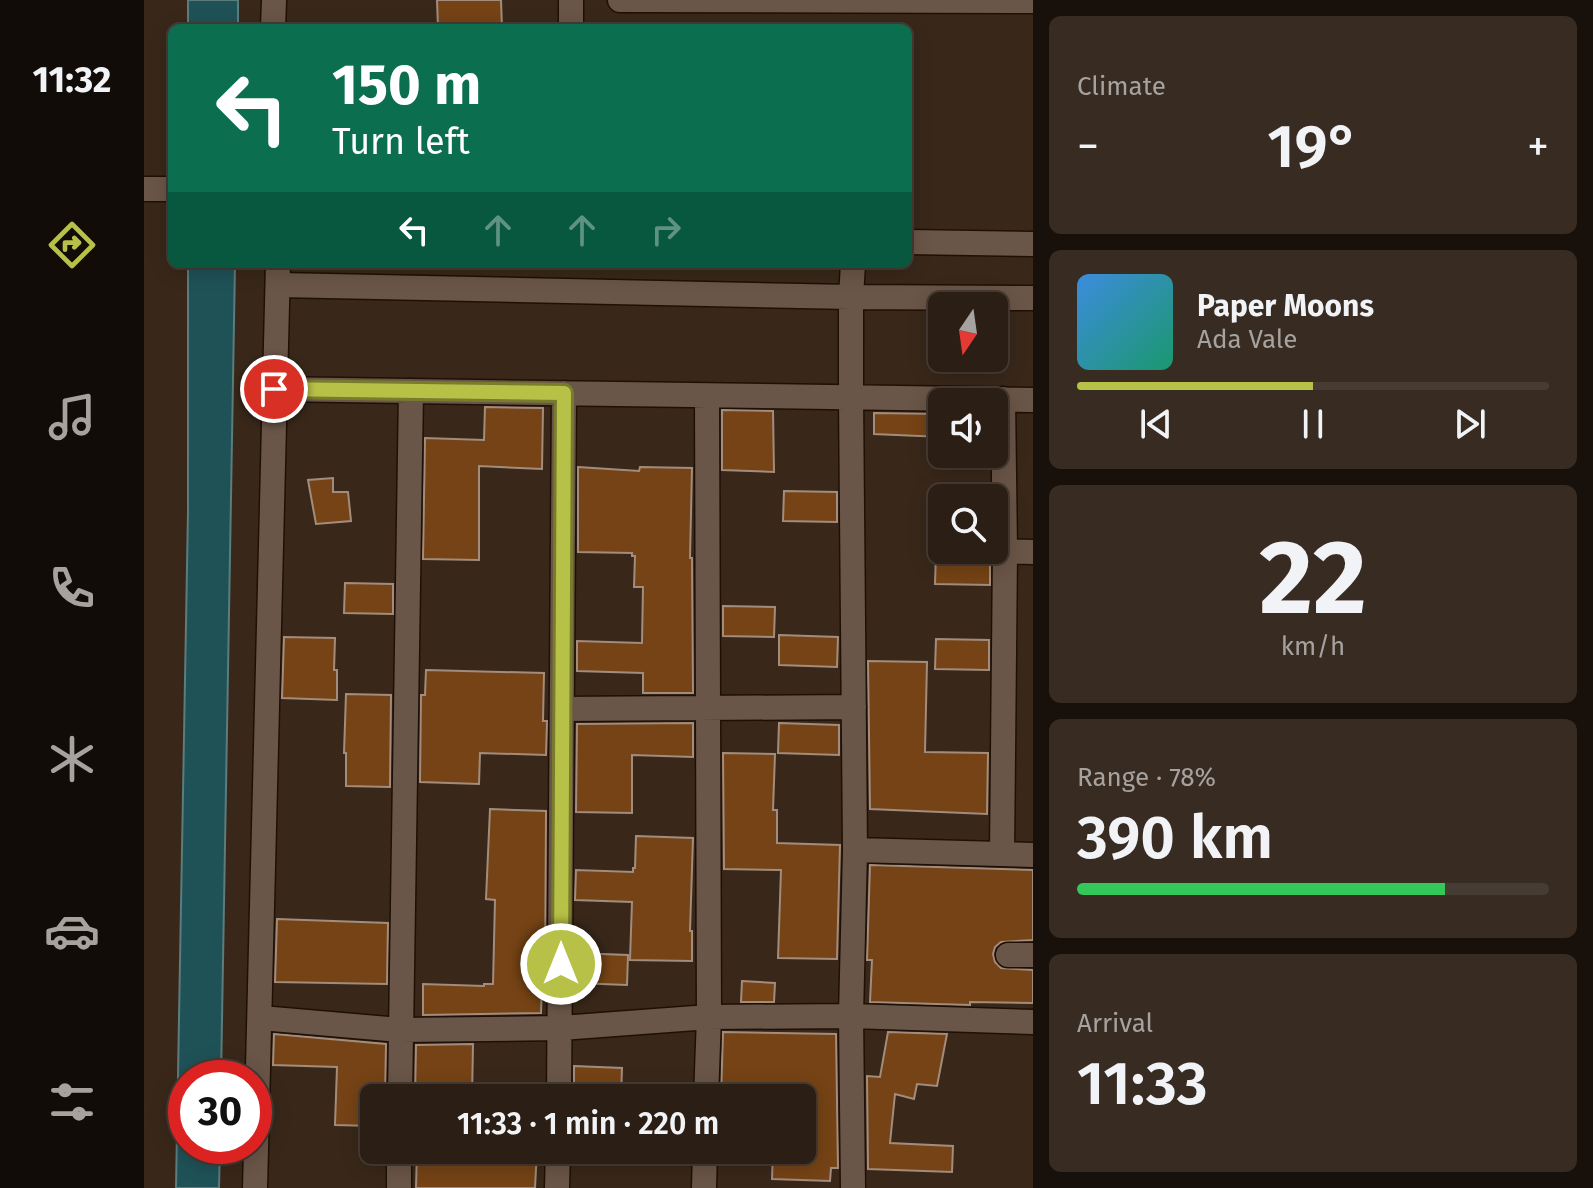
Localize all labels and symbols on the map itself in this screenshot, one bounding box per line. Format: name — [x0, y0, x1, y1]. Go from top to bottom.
north arrow — [928, 292, 1008, 372]
pin — [240, 355, 308, 423]
position arrow — [519, 922, 603, 1006]
speed limit sign: 30 — [168, 1060, 272, 1164]

